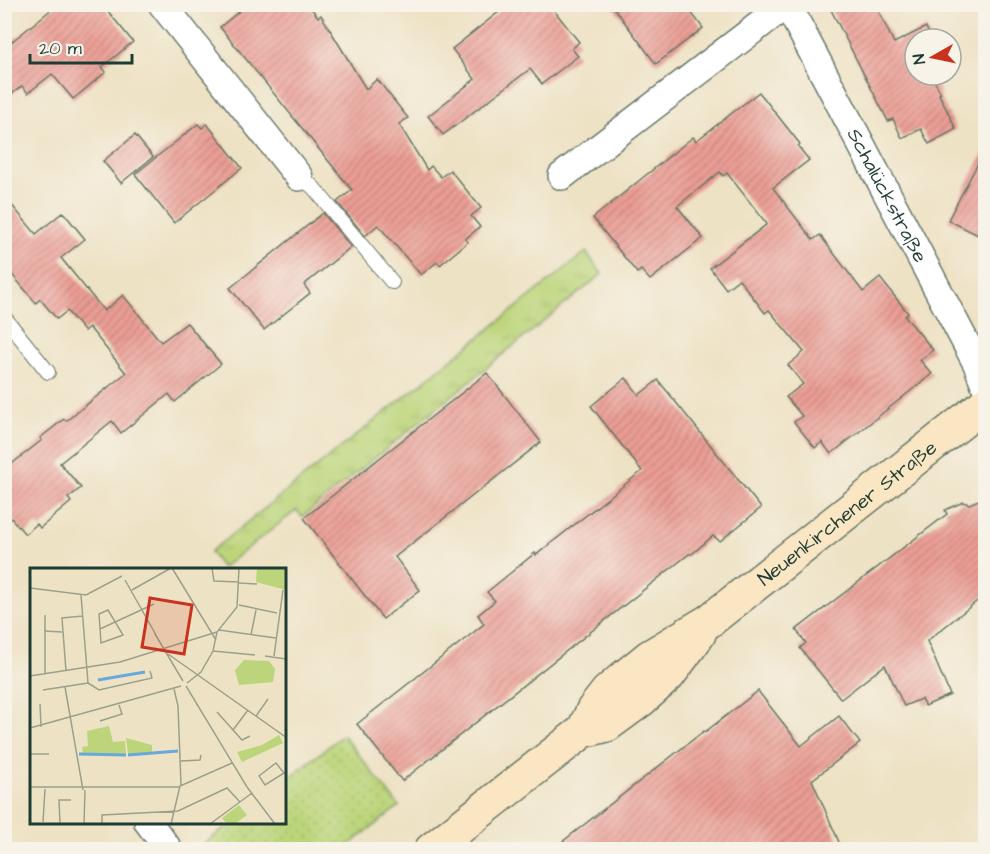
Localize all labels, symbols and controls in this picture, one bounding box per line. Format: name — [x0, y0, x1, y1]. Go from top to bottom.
scale bar — [30, 27, 132, 65]
north arrow — [903, 27, 963, 87]
text: 20 m — [39, 36, 82, 61]
text: N — [908, 53, 931, 66]
street label: Schalückstraße — [840, 123, 934, 268]
street label: Neuenkirchener Straße — [752, 434, 943, 593]
inset map — [30, 568, 286, 824]

